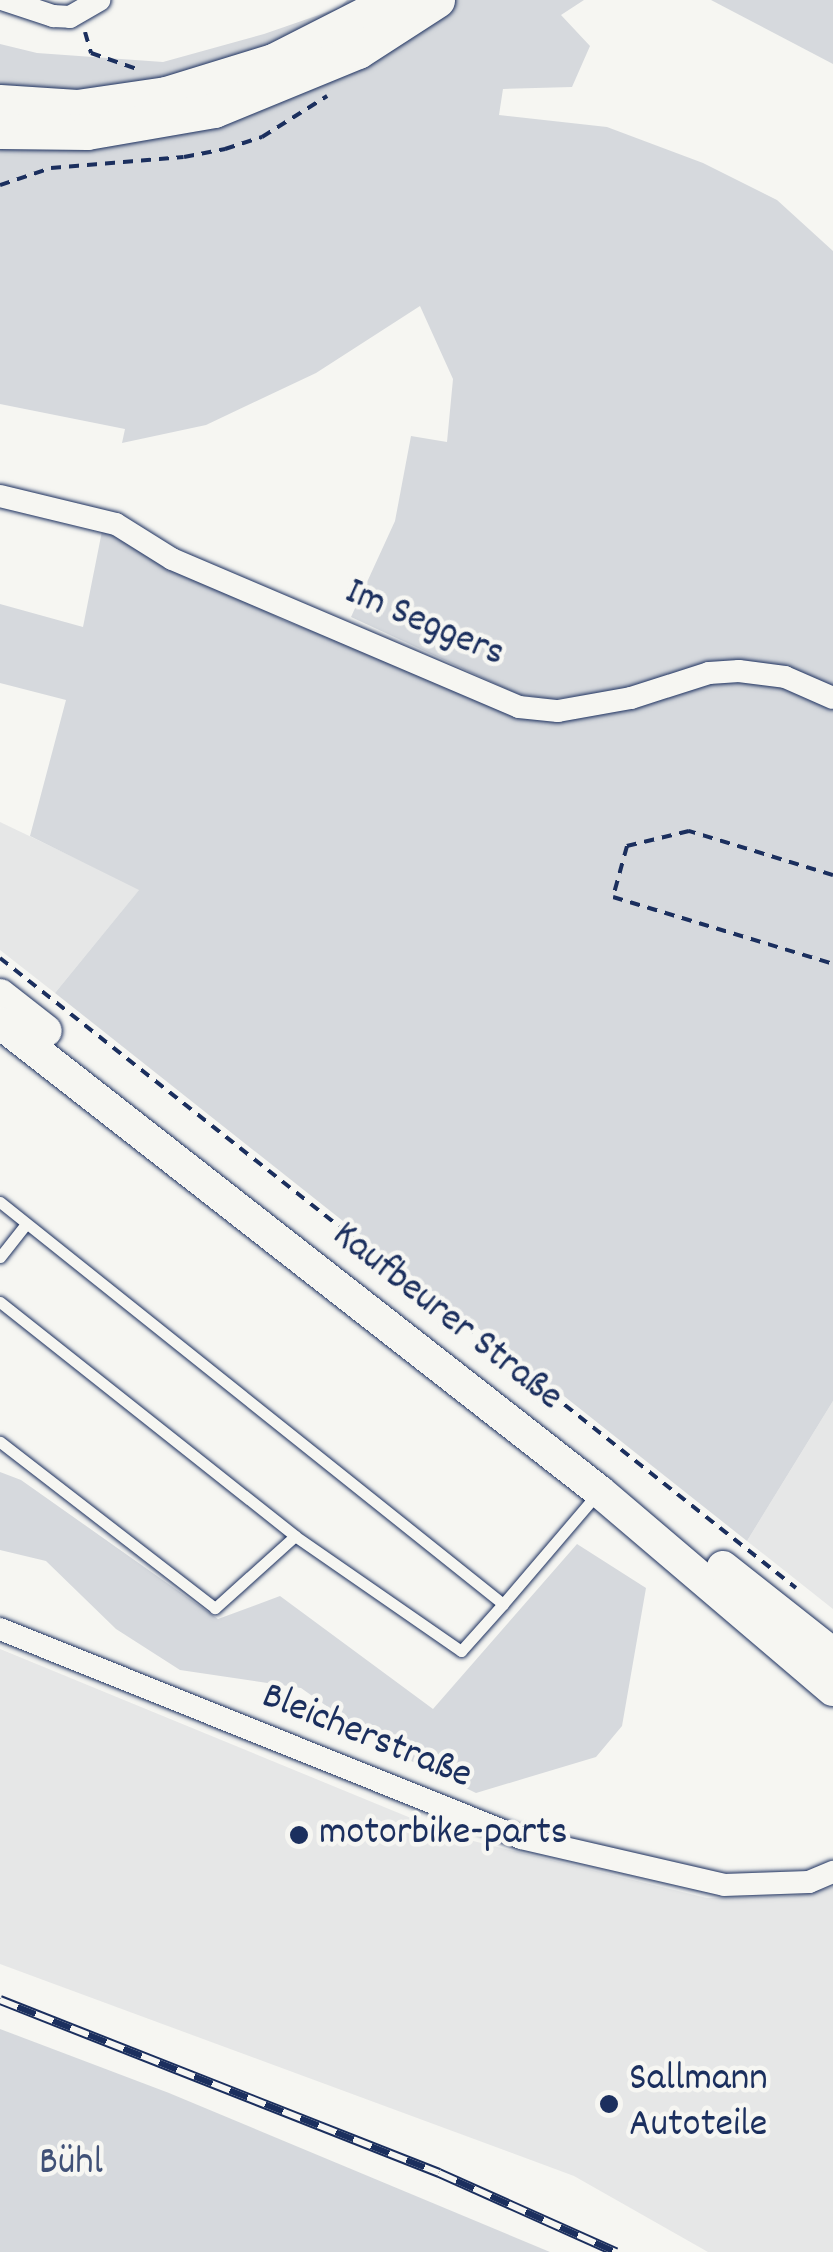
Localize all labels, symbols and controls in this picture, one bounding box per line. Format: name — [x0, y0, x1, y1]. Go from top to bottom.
street label: Im Seggers — [337, 570, 511, 680]
street label: Kaufbeurer Straße — [321, 1213, 571, 1423]
street label: Bleicherstraße — [254, 1674, 478, 1802]
place label: motorbike-parts — [319, 1811, 568, 1859]
marker: motorbike-parts — [288, 1824, 310, 1846]
place label: Sallmann Autoteile — [629, 2057, 768, 2151]
marker: Sallmann Autoteile — [598, 2093, 620, 2115]
park label: Bühl — [39, 2141, 103, 2189]

